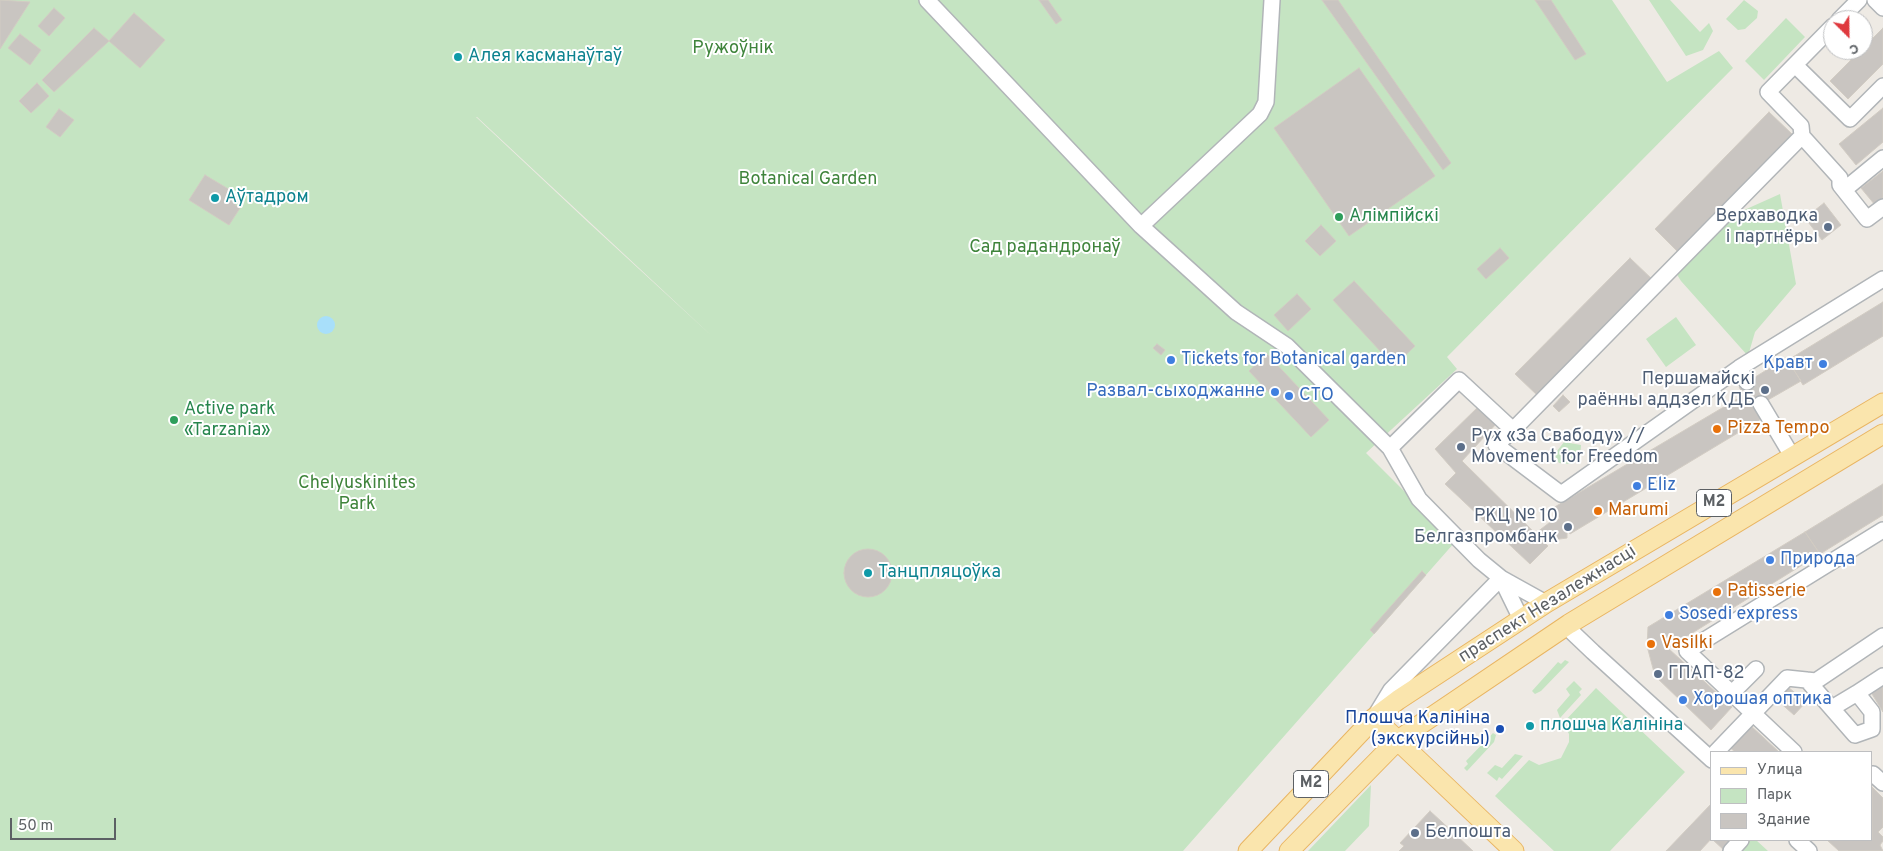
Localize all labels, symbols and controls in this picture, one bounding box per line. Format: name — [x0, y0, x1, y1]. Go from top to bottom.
north arrow — [1823, 10, 1873, 60]
park label: Ружоўнік — [692, 38, 774, 60]
text: С — [1846, 39, 1861, 58]
place label: Алея касманаўтаў — [468, 46, 622, 68]
marker: Алея касманаўтаў — [452, 51, 464, 63]
park label: Botanical Garden — [739, 169, 877, 191]
place label: Аўтадром — [225, 187, 309, 209]
marker: Аўтадром — [209, 192, 221, 204]
place label: Алімпійскі — [1349, 206, 1439, 228]
place label: Верхаводка і партнёры — [1715, 206, 1818, 248]
marker: Алімпійскі — [1333, 211, 1345, 223]
marker: Верхаводка і партнёры — [1822, 221, 1834, 233]
park label: Сад радандронаў — [969, 237, 1121, 259]
place label: Tickets for Botanical garden — [1181, 349, 1406, 371]
place label: Кравт — [1763, 353, 1813, 375]
marker: Tickets for Botanical garden — [1165, 354, 1177, 366]
marker: Кравт — [1817, 358, 1829, 370]
place label: Першамайскі раённы аддзел КДБ — [1577, 369, 1755, 412]
place label: Развал-сыходжанне — [1086, 381, 1265, 403]
marker: Першамайскі раённы аддзел КДБ — [1759, 384, 1771, 396]
place label: СТО — [1299, 385, 1334, 407]
marker: Развал-сыходжанне — [1269, 386, 1281, 398]
marker: СТО — [1283, 390, 1295, 402]
place label: Active park «Tarzania» — [184, 399, 276, 442]
marker: Active park «Tarzania» — [168, 414, 180, 426]
place label: Pizza Tempo — [1727, 418, 1830, 440]
marker: Pizza Tempo — [1711, 423, 1723, 435]
place label: Рух «За Свабоду» // Movement for Freedom — [1471, 426, 1658, 468]
marker: Рух «За Свабоду» // Movement for Freedom — [1455, 441, 1467, 453]
park label: Chelyuskinites Park — [298, 473, 416, 516]
place label: Eliz — [1647, 475, 1676, 497]
marker: Eliz — [1631, 480, 1643, 492]
road number: М2 — [1696, 489, 1732, 516]
place label: Marumi — [1608, 500, 1669, 522]
marker: Marumi — [1592, 505, 1604, 517]
place label: РКЦ № 10 Белгазпромбанк — [1414, 506, 1558, 548]
marker: РКЦ № 10 Белгазпромбанк — [1562, 521, 1574, 533]
street label: праспект Незалежнасці — [1455, 541, 1641, 669]
place label: Природа — [1780, 549, 1855, 571]
marker: Природа — [1764, 554, 1776, 566]
place label: Танцпляцоўка — [878, 562, 1001, 584]
marker: Танцпляцоўка — [862, 567, 874, 579]
place label: Patisserie — [1727, 581, 1806, 603]
marker: Patisserie — [1711, 586, 1723, 598]
place label: Sosedi express — [1679, 604, 1798, 626]
marker: Sosedi express — [1663, 609, 1675, 621]
place label: Vasilki — [1661, 633, 1713, 655]
marker: Vasilki — [1645, 638, 1657, 650]
place label: ГПАП-82 — [1668, 663, 1744, 685]
marker: ГПАП-82 — [1652, 668, 1664, 680]
place label: Хорошая оптика — [1693, 689, 1832, 711]
marker: Хорошая оптика — [1677, 694, 1689, 706]
place label: Плошча Калініна (экскурсійны) — [1345, 708, 1490, 751]
place label: плошча Калініна — [1540, 715, 1683, 737]
marker: плошча Калініна — [1524, 720, 1536, 732]
marker: Плошча Калініна (экскурсійны) — [1494, 723, 1506, 735]
legend — [1710, 751, 1873, 841]
text: Улица — [1757, 761, 1802, 780]
road number: М2 — [1294, 771, 1328, 798]
text: Парк — [1757, 786, 1792, 805]
scale bar — [12, 808, 119, 840]
text: Здание — [1757, 811, 1810, 830]
text: 50 m — [18, 817, 53, 836]
place label: Белпошта — [1425, 822, 1511, 844]
marker: Белпошта — [1409, 827, 1421, 839]

